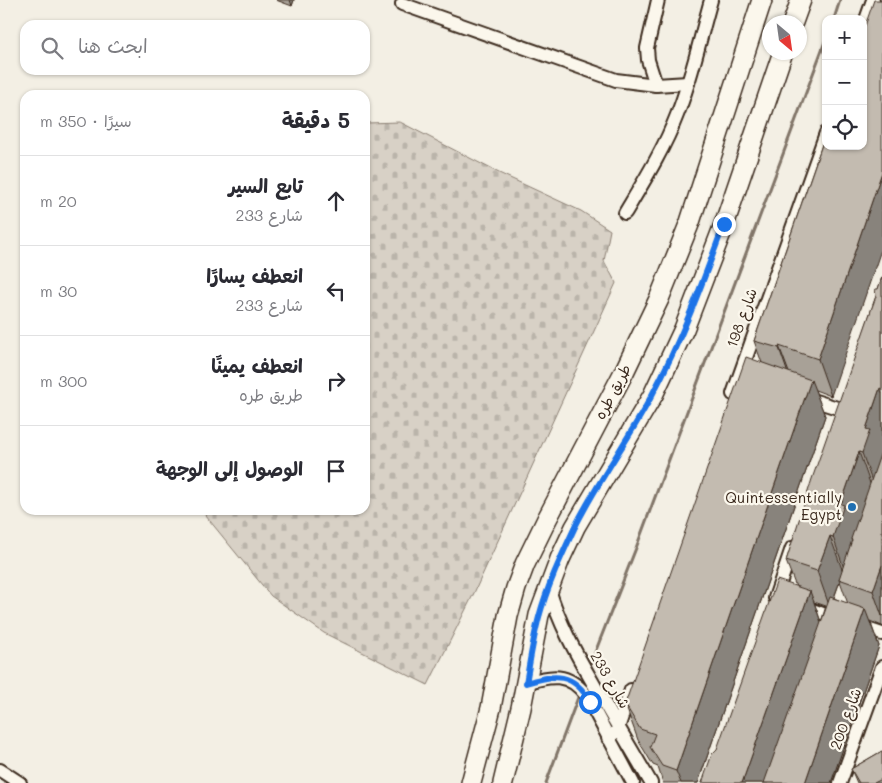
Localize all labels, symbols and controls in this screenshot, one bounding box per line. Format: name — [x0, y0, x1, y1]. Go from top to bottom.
north arrow — [762, 15, 807, 60]
map controls — [822, 15, 867, 150]
button: + — [822, 15, 867, 60]
search box — [20, 20, 370, 75]
text: ابحث هنا — [78, 33, 148, 58]
icon: search — [38, 34, 66, 62]
button: − — [822, 60, 867, 105]
button: locate — [822, 105, 867, 150]
text: 5 دقيقة — [282, 106, 350, 133]
text: سيرًا · 350 m — [40, 110, 132, 131]
text: تابع السير — [228, 173, 303, 198]
icon: ahead — [322, 187, 350, 215]
text: 20 m — [40, 190, 77, 211]
text: شارع 233 — [236, 204, 303, 225]
route end — [713, 213, 736, 236]
text: انعطف يسارًا — [206, 263, 303, 288]
icon: left — [322, 277, 350, 305]
text: 30 m — [40, 280, 77, 301]
street label: شارع 198 — [721, 285, 762, 351]
text: شارع 233 — [236, 294, 303, 315]
text: انعطف يمينًا — [211, 353, 303, 378]
street label: طريق طره — [589, 360, 635, 423]
icon: right — [322, 367, 350, 395]
text: 300 m — [40, 370, 87, 391]
text: طريق طره — [239, 384, 303, 405]
text: الوصول إلى الوجهة — [156, 456, 303, 481]
icon: arrive — [322, 457, 350, 485]
place label: Quintessentially Egypt — [725, 487, 842, 524]
marker: Quintessentially Egypt — [846, 501, 858, 513]
street label: شارع 233 — [586, 647, 635, 712]
street label: شارع 200 — [825, 685, 866, 753]
route start — [579, 691, 602, 714]

